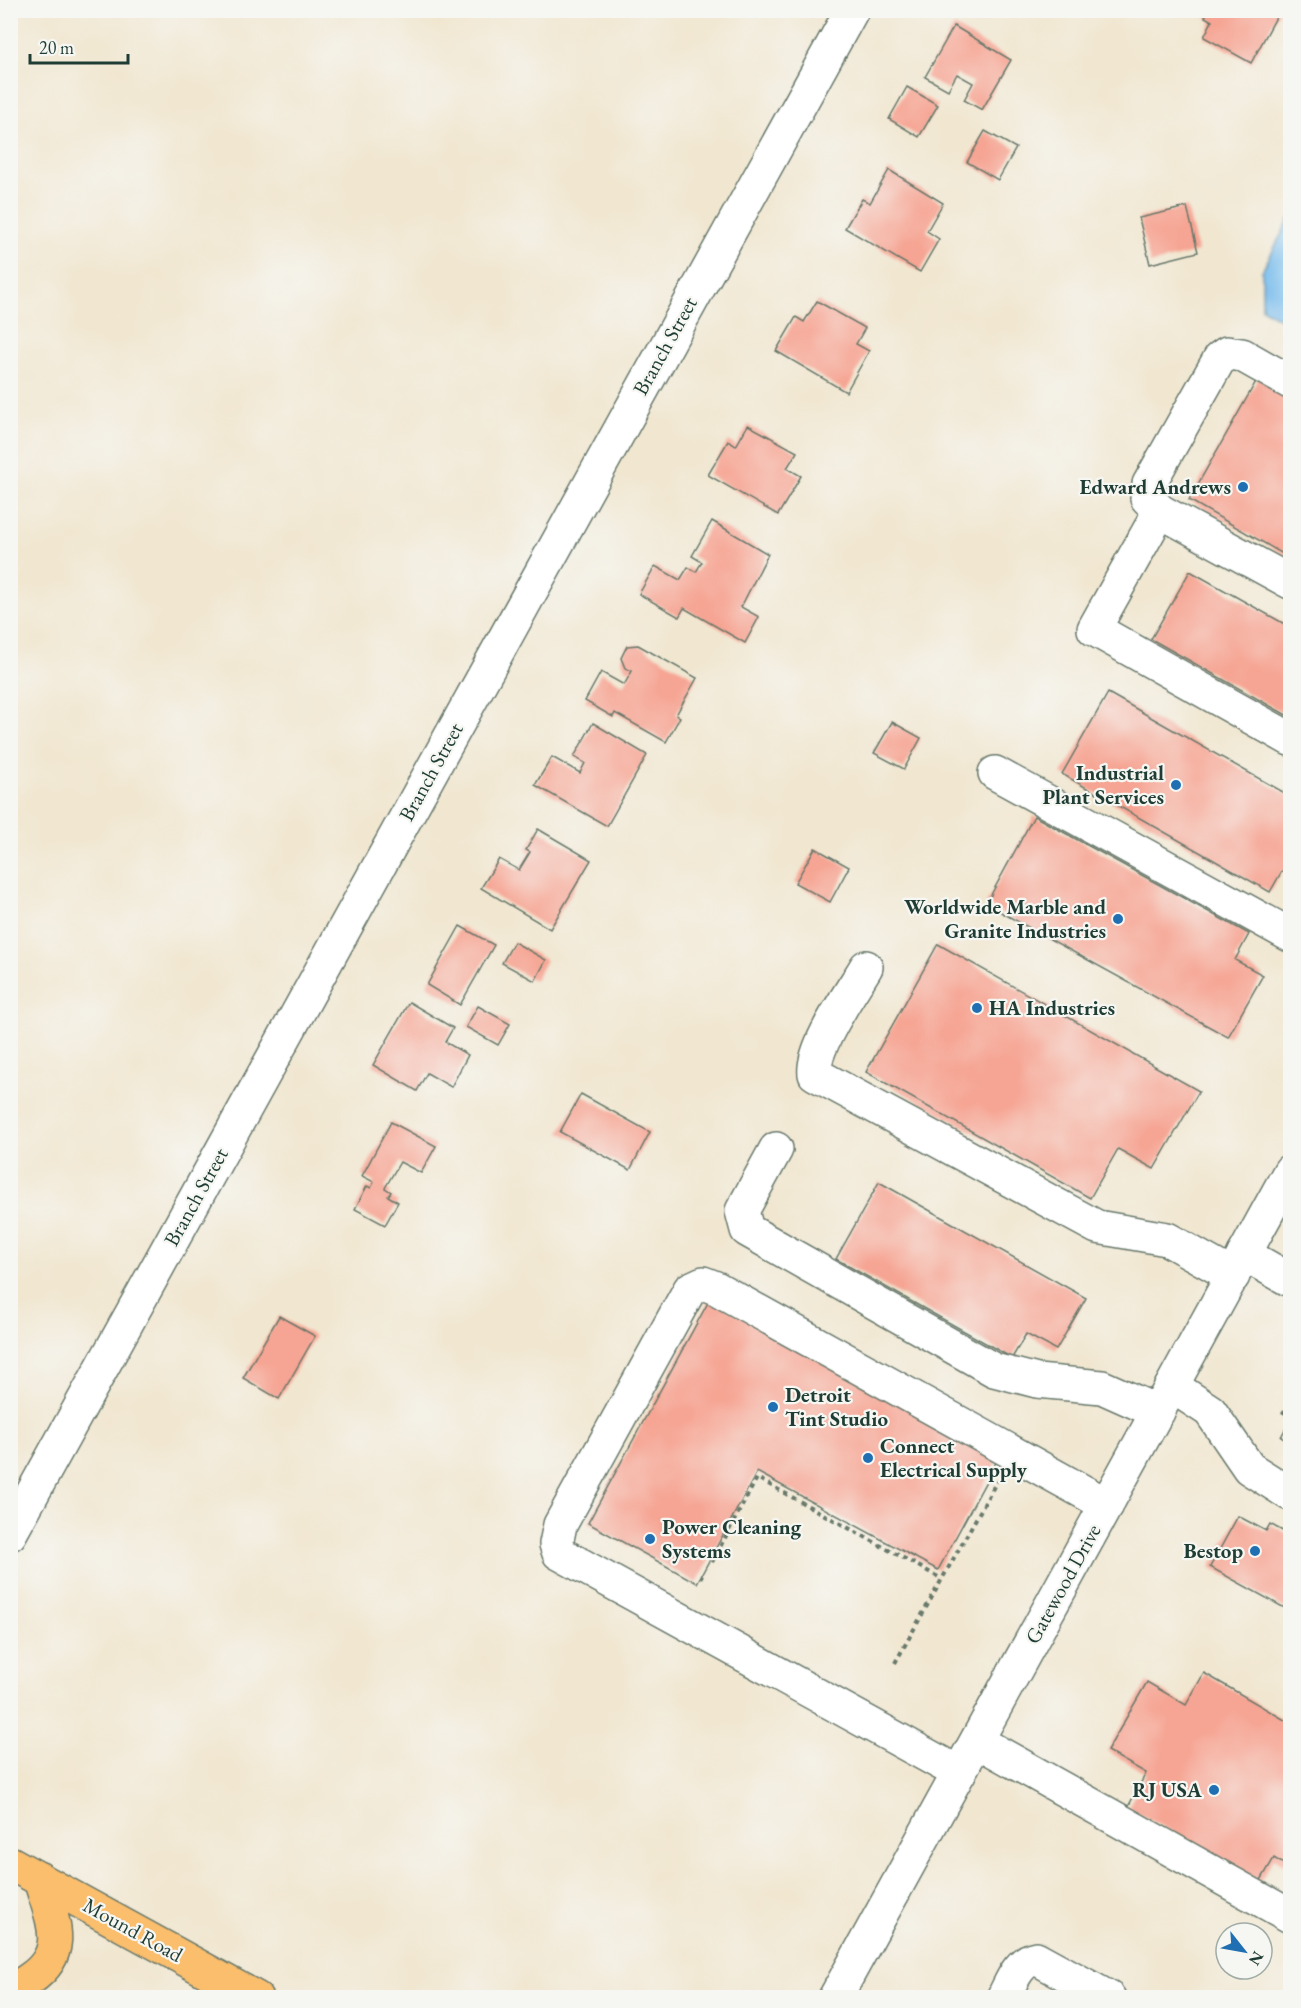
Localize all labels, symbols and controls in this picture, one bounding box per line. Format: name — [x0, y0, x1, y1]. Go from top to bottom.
scale bar — [30, 27, 128, 65]
text: 20 m — [39, 36, 74, 59]
street label: Branch Street — [626, 291, 703, 400]
place label: Edward Andrews — [1079, 473, 1231, 500]
marker: Edward Andrews — [1236, 480, 1250, 494]
street label: Branch Street — [392, 717, 469, 826]
place label: Industrial Plant Services — [1042, 759, 1164, 810]
marker: Industrial Plant Services — [1169, 778, 1183, 792]
place label: Worldwide Marble and Granite Industries — [904, 893, 1106, 944]
marker: Worldwide Marble and Granite Industries — [1111, 912, 1125, 926]
place label: HA Industries — [989, 994, 1115, 1021]
marker: HA Industries — [970, 1001, 984, 1015]
street label: Branch Street — [157, 1142, 234, 1251]
place label: Detroit Tint Studio — [785, 1381, 888, 1432]
marker: Detroit Tint Studio — [766, 1400, 780, 1414]
place label: Connect Electrical Supply — [880, 1432, 1028, 1483]
marker: Connect Electrical Supply — [861, 1451, 875, 1465]
place label: Power Cleaning Systems — [662, 1513, 802, 1564]
street label: Gatewood Drive — [1019, 1519, 1107, 1648]
marker: Power Cleaning Systems — [643, 1532, 657, 1546]
place label: Bestop — [1184, 1537, 1243, 1564]
marker: Bestop — [1248, 1544, 1262, 1558]
place label: RJ USA — [1132, 1776, 1203, 1803]
marker: RJ USA — [1207, 1783, 1221, 1797]
street label: Mound Road — [79, 1891, 188, 1968]
north arrow — [1214, 1921, 1274, 1981]
text: N — [1244, 1948, 1269, 1969]

